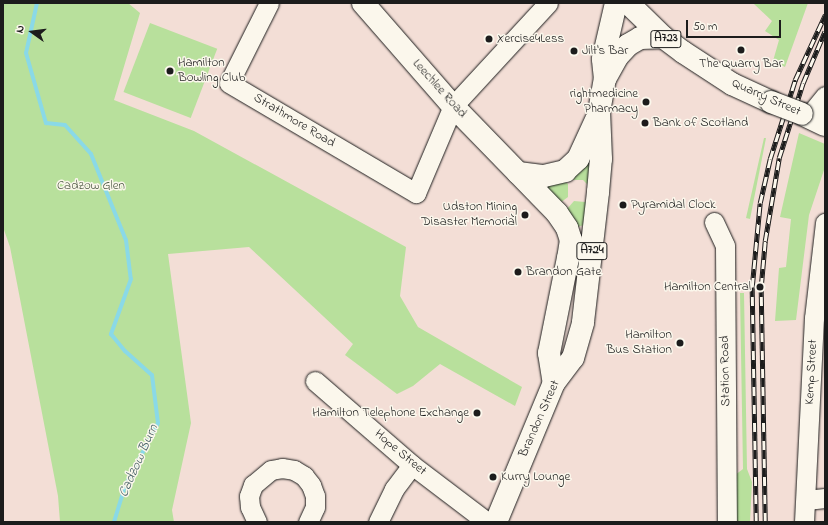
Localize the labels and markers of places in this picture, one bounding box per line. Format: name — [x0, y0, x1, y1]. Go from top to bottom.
place label: Xercise4Less — [497, 31, 564, 47]
marker: Xercise4Less — [484, 34, 494, 44]
place label: Jilt's Bar — [582, 43, 628, 59]
marker: The Quarry Bar — [736, 45, 746, 55]
marker: Jilt's Bar — [569, 46, 579, 56]
place label: Hamilton Bowling Club — [178, 56, 245, 87]
place label: The Quarry Bar — [699, 56, 783, 72]
marker: Hamilton Bowling Club — [165, 66, 175, 76]
place label: rightmedicine Pharmacy — [570, 87, 638, 118]
marker: rightmedicine Pharmacy — [641, 97, 651, 107]
place label: Bank of Scotland — [653, 115, 748, 131]
marker: Bank of Scotland — [640, 118, 650, 128]
place label: Pyramidal Clock — [631, 197, 716, 213]
place label: Udston Mining Disaster Memorial — [421, 200, 517, 231]
marker: Pyramidal Clock — [618, 200, 628, 210]
marker: Udston Mining Disaster Memorial — [520, 210, 530, 220]
place label: Brandon Gate — [526, 264, 601, 280]
marker: Brandon Gate — [513, 267, 523, 277]
place label: Hamilton Central — [664, 279, 751, 295]
marker: Hamilton Central — [754, 281, 766, 293]
place label: Hamilton Bus Station — [606, 328, 672, 359]
marker: Hamilton Bus Station — [675, 338, 685, 348]
place label: Hamilton Telephone Exchange — [312, 405, 469, 421]
marker: Hamilton Telephone Exchange — [472, 408, 482, 418]
place label: Kurry Lounge — [501, 469, 570, 485]
marker: Kurry Lounge — [488, 472, 498, 482]

